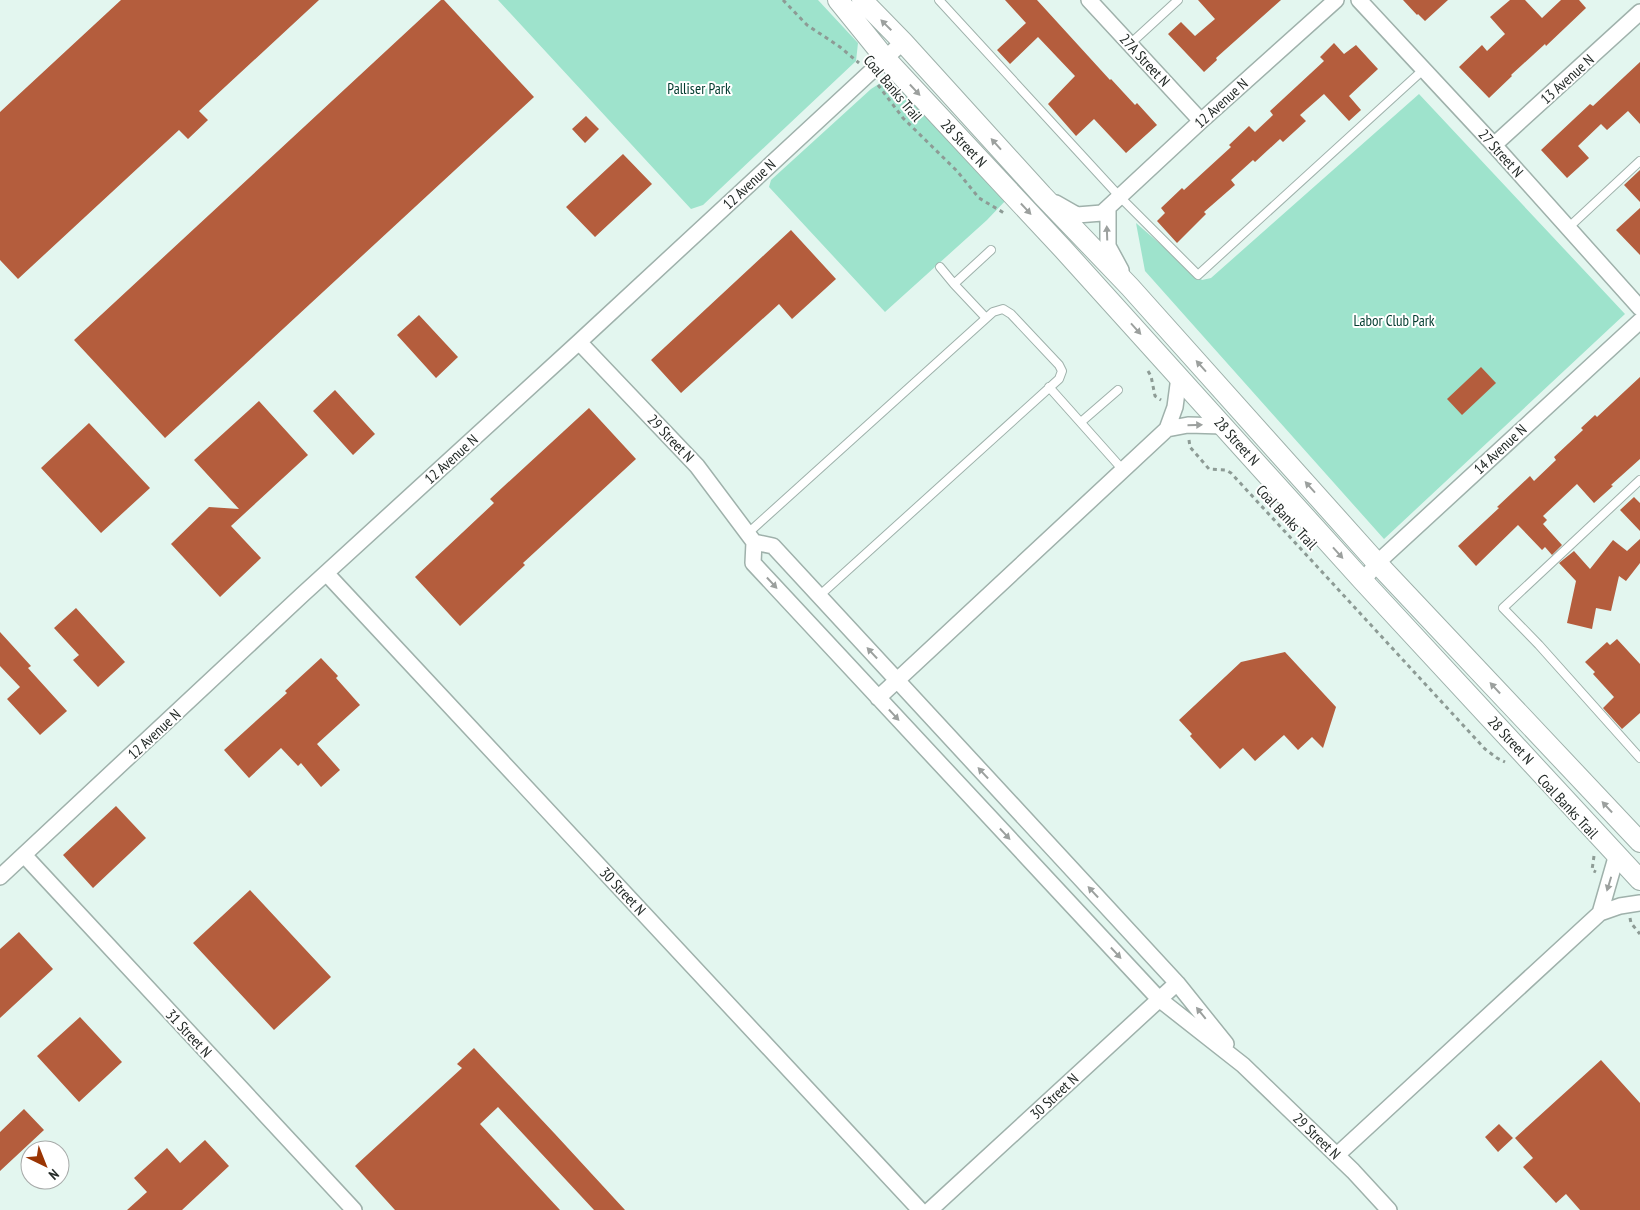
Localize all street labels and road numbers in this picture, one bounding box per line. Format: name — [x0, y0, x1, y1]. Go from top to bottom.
street label: 27A Street N — [1116, 30, 1174, 90]
street label: 13 Avenue N — [1536, 50, 1598, 108]
street label: Coal Banks Trail — [860, 51, 927, 126]
street label: 12 Avenue N — [1190, 74, 1252, 132]
street label: 28 Street N — [937, 115, 991, 171]
street label: 27 Street N — [1474, 125, 1528, 181]
street label: 12 Avenue N — [719, 155, 779, 213]
street label: 29 Street N — [644, 410, 698, 466]
street label: 28 Street N — [1210, 413, 1264, 469]
street label: 14 Avenue N — [1470, 420, 1530, 478]
street label: 12 Avenue N — [420, 430, 482, 488]
street label: Coal Banks Trail — [1252, 481, 1322, 554]
street label: 12 Avenue N — [124, 705, 184, 763]
street label: 28 Street N — [1484, 712, 1538, 768]
street label: Coal Banks Trail — [1533, 770, 1603, 843]
street label: 30 Street N — [596, 863, 650, 919]
street label: 31 Street N — [162, 1005, 216, 1061]
street label: 30 Street N — [1026, 1069, 1082, 1123]
street label: 29 Street N — [1289, 1109, 1345, 1163]

